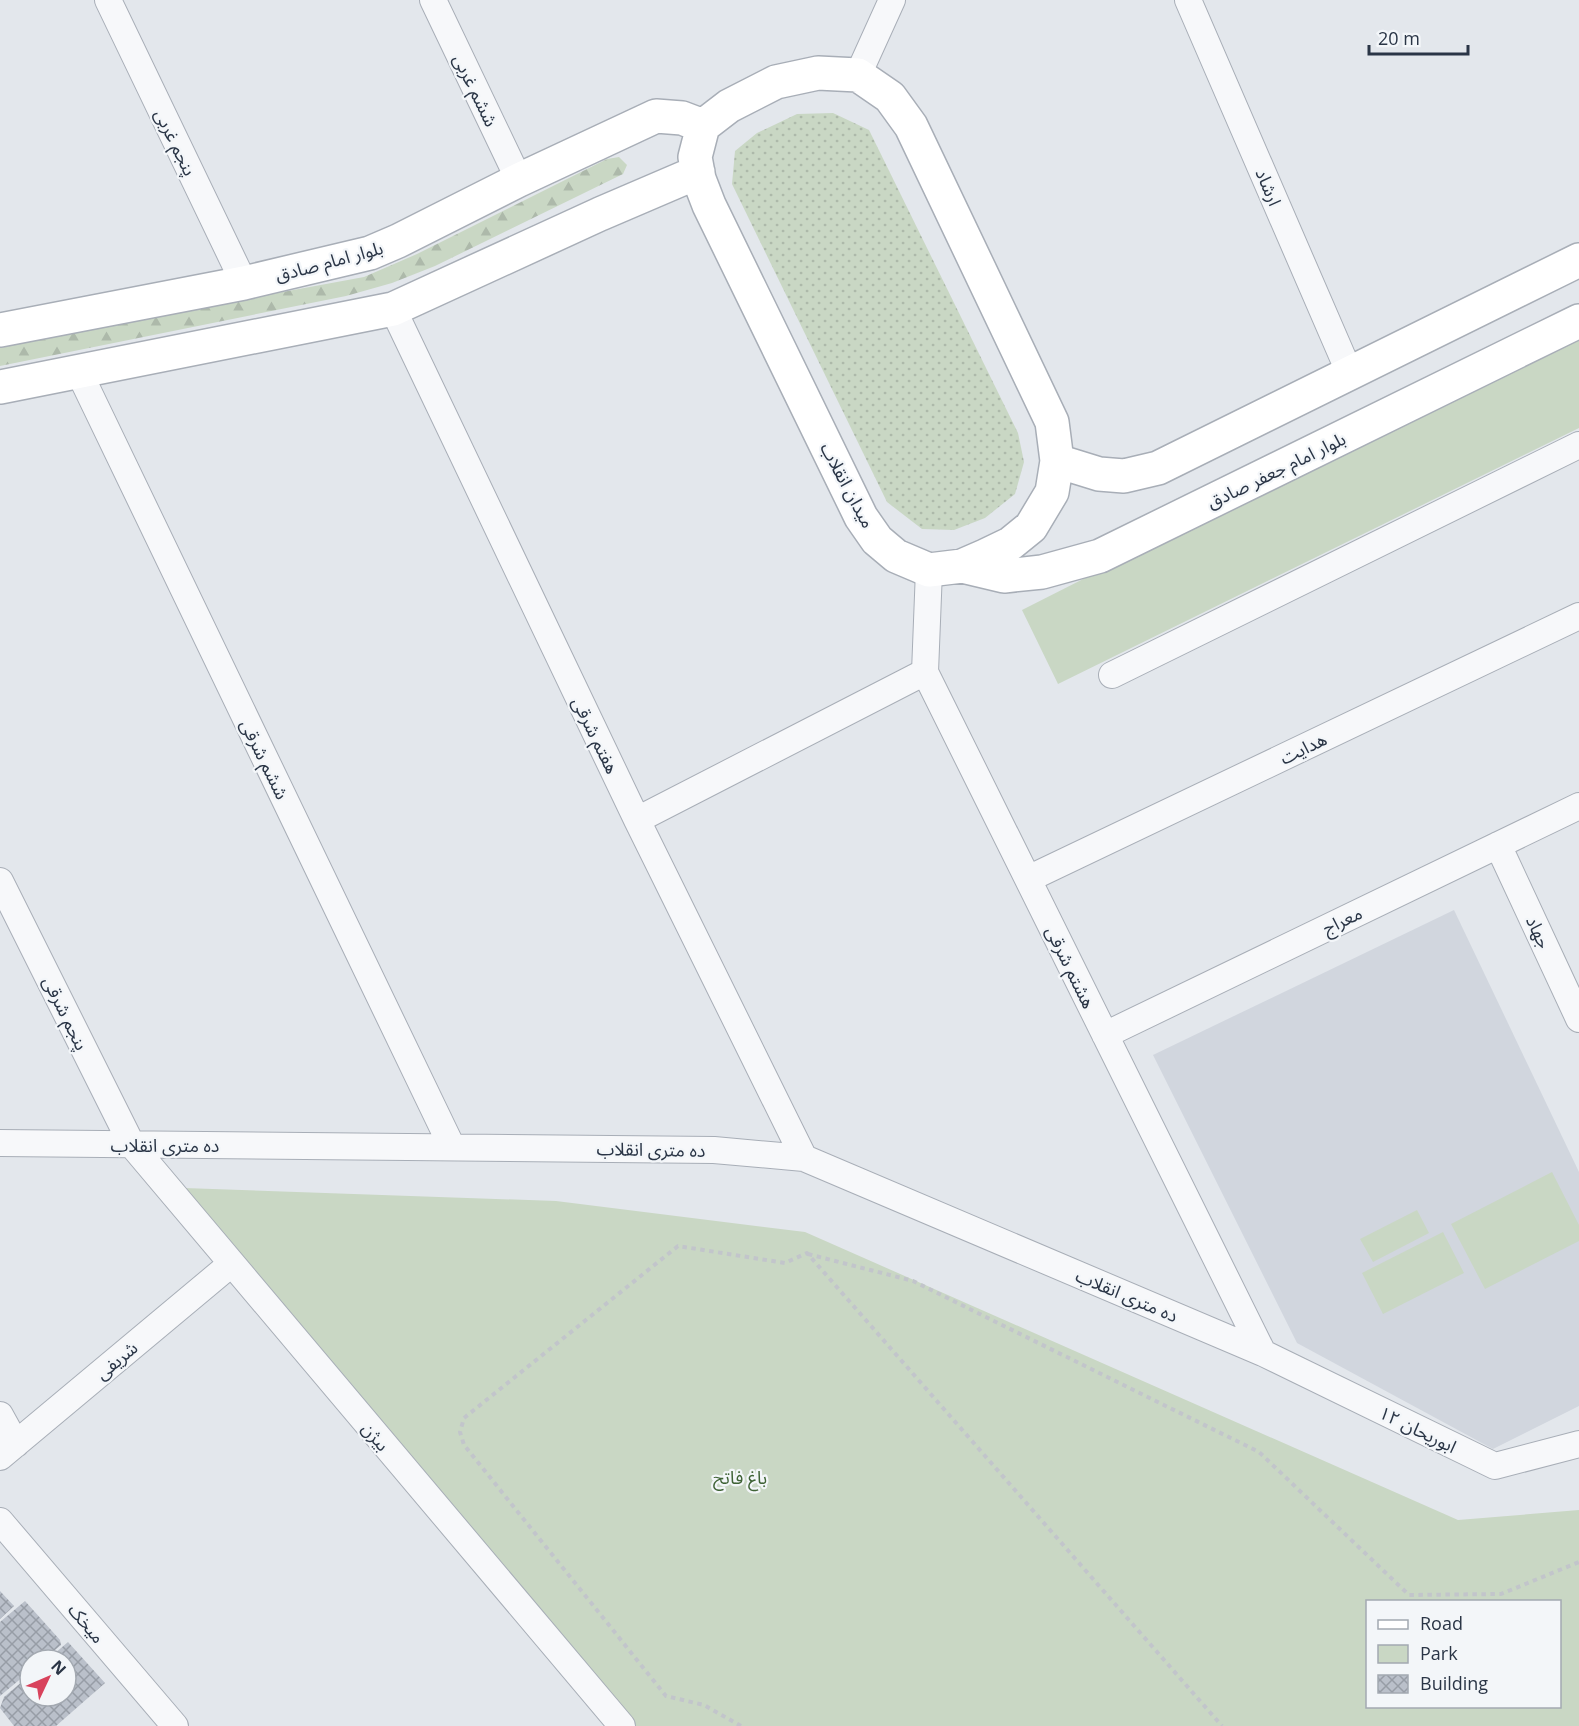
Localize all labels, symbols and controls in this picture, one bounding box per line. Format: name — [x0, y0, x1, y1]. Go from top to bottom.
scale bar — [1369, 18, 1468, 56]
text: 20 m — [1378, 26, 1420, 50]
street label: ششم غربی — [446, 50, 504, 131]
street label: پنجم غربی — [148, 105, 202, 180]
street label: ارشاد — [1250, 165, 1288, 209]
street label: بلوار امام صادق — [272, 235, 386, 290]
street label: بلوار امام جعفر صادق — [1203, 426, 1351, 517]
street label: میدان انقلاب — [815, 438, 881, 532]
street label: هفتم شرقی — [565, 693, 625, 778]
street label: ششم شرقی — [234, 715, 295, 804]
street label: هدایت — [1276, 726, 1330, 770]
street label: معراج — [1318, 900, 1367, 942]
street label: جهاد — [1521, 912, 1557, 952]
street label: هشتم شرقی — [1039, 922, 1101, 1013]
street label: پنجم شرقی — [36, 972, 94, 1055]
street label: ده متری انقلاب — [111, 1133, 219, 1157]
street label: ده متری انقلاب — [596, 1136, 706, 1162]
street label: ده متری انقلاب — [1072, 1263, 1182, 1327]
street label: شریفی — [90, 1335, 142, 1385]
street label: ابوریحان ۱۲ — [1375, 1400, 1461, 1458]
street label: بیژن — [357, 1416, 395, 1456]
park label: باغ فاتح — [713, 1465, 767, 1492]
street label: میخک — [63, 1598, 111, 1648]
legend — [1366, 1600, 1561, 1708]
text: Road — [1420, 1611, 1463, 1635]
text: Park — [1420, 1641, 1458, 1665]
north arrow — [18, 1648, 78, 1708]
text: N — [46, 1655, 71, 1680]
text: Building — [1420, 1671, 1488, 1695]

